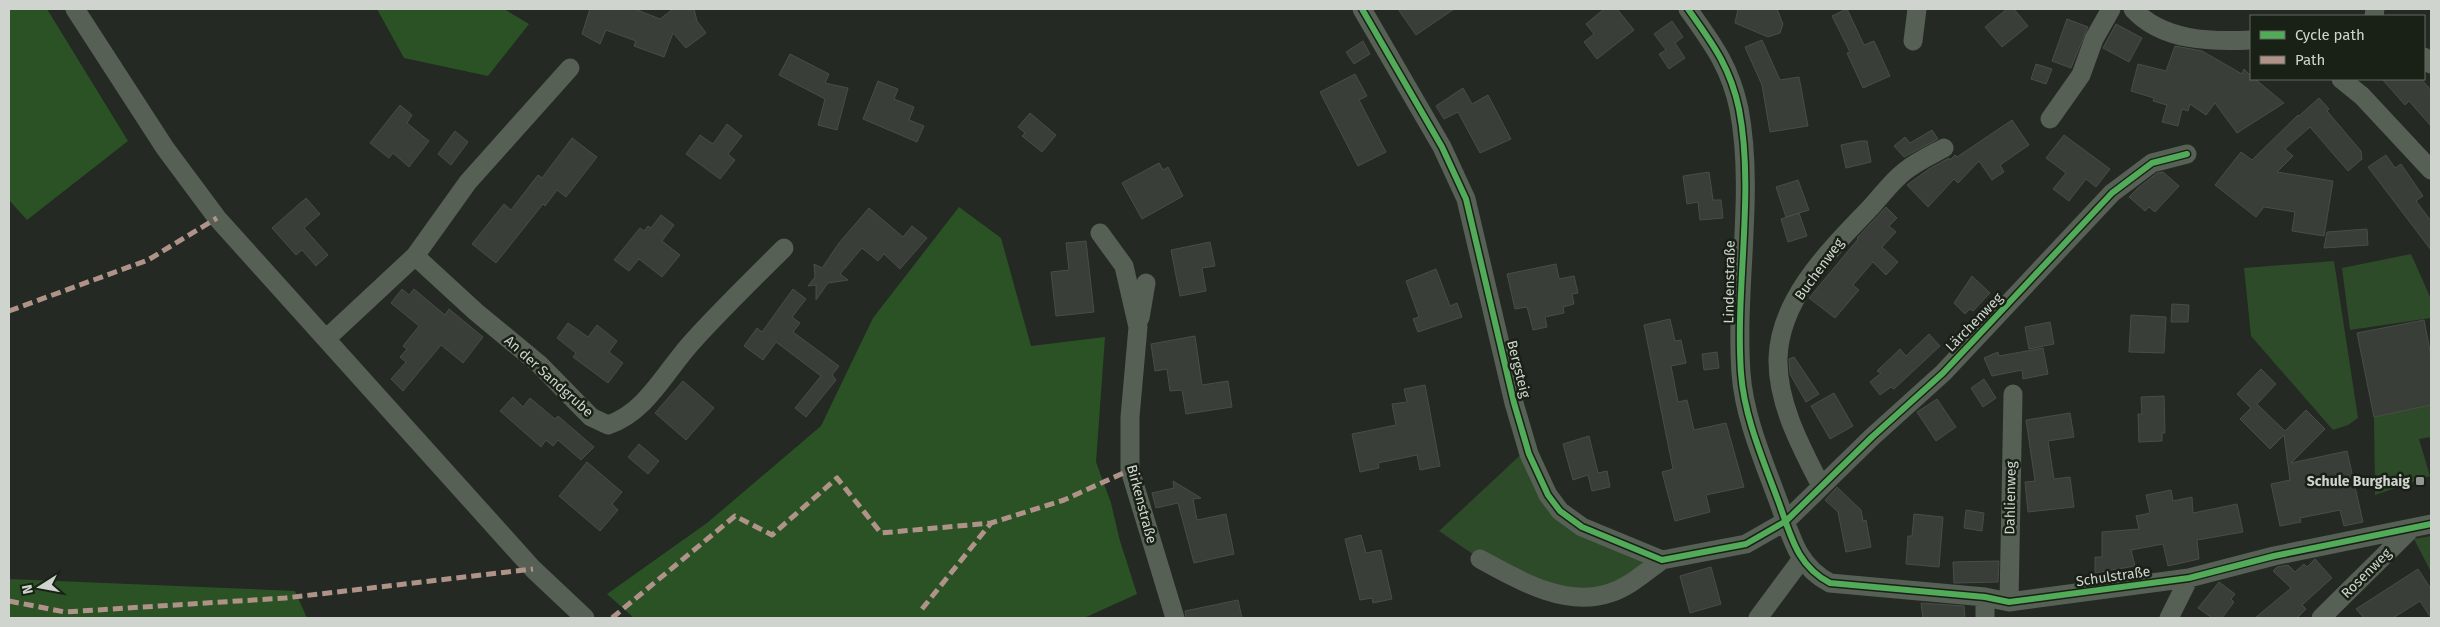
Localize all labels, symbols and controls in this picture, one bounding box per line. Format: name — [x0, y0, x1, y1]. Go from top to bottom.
legend — [2250, 15, 2425, 80]
text: Cycle path — [2295, 26, 2365, 44]
text: Path — [2295, 51, 2325, 69]
street label: Buchenweg — [1791, 234, 1848, 304]
street label: Lindenstraße — [1720, 240, 1739, 324]
street label: Lärchenweg — [1942, 289, 2007, 355]
street label: An der Sandgrube — [501, 332, 597, 421]
street label: Bergsteig — [1503, 339, 1534, 400]
street label: Dahlienweg — [2001, 460, 2020, 535]
street label: Birkenstraße — [1123, 463, 1160, 545]
place label: Schule Burghaig — [2307, 473, 2410, 490]
marker: Schule Burghaig — [2414, 475, 2426, 487]
street label: Rosenweg — [2338, 544, 2395, 602]
north arrow — [15, 562, 65, 612]
street label: Schulstraße — [2075, 563, 2151, 590]
text: N — [18, 583, 37, 596]

